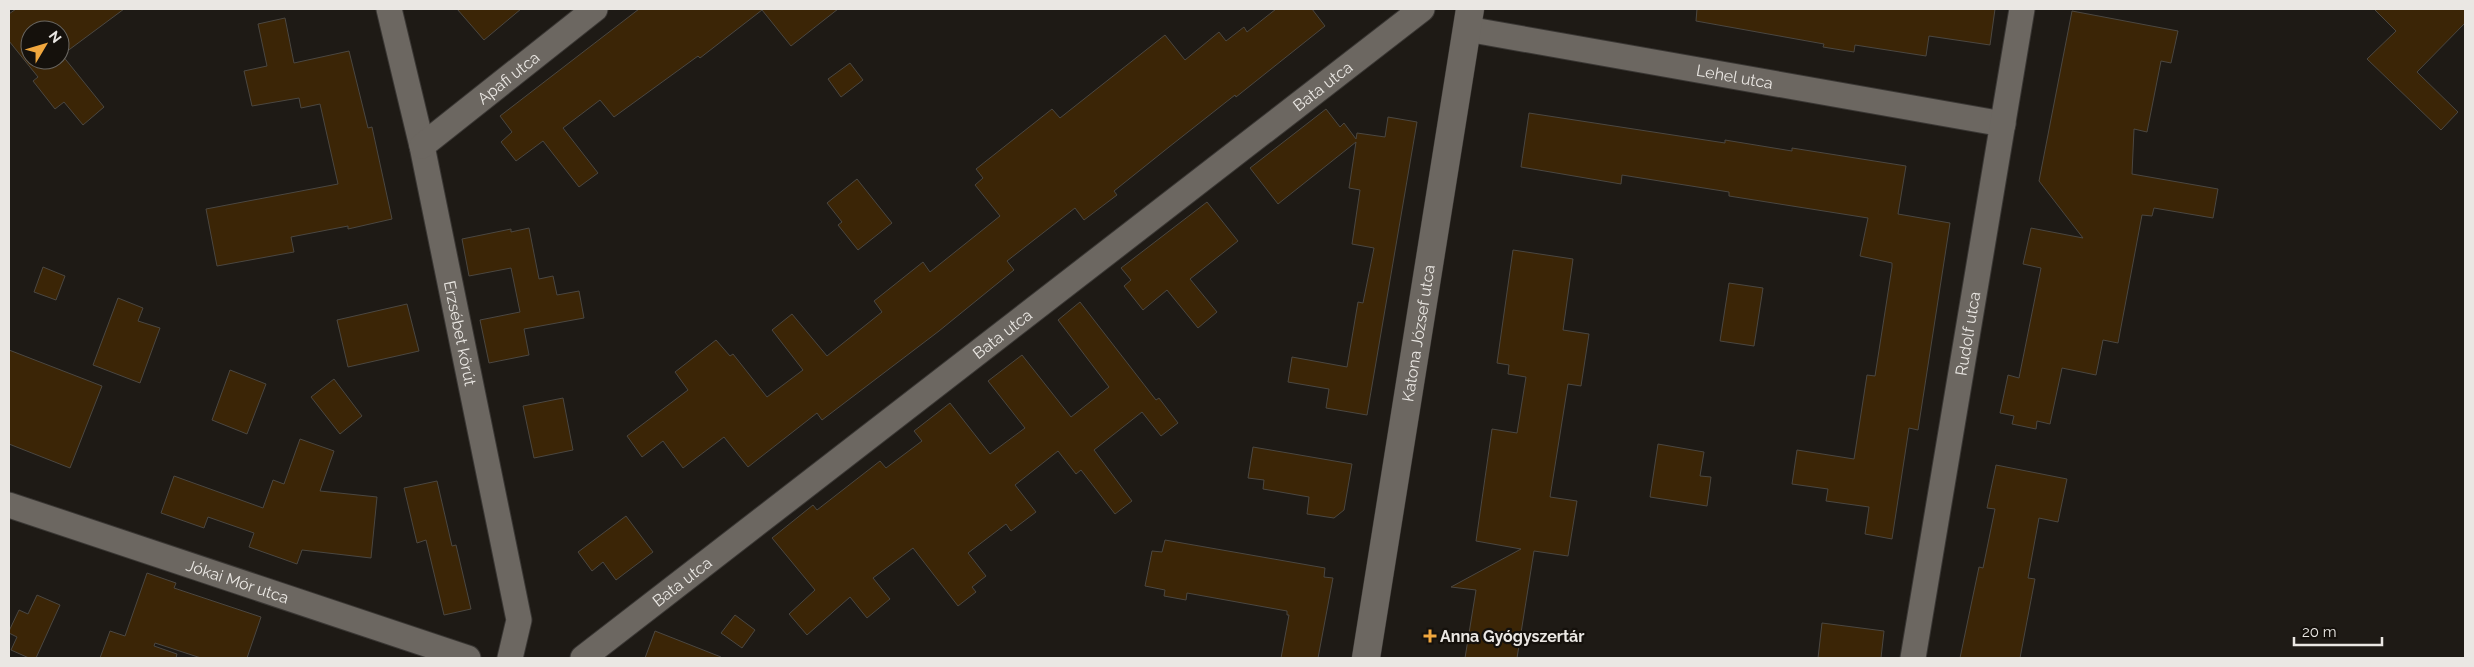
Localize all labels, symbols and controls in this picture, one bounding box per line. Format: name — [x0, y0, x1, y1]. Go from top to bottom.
north arrow — [20, 20, 70, 70]
text: N — [46, 28, 65, 46]
street label: Apafi utca — [474, 48, 543, 108]
street label: Bata utca — [1289, 57, 1356, 115]
street label: Lehel utca — [1695, 61, 1775, 93]
street label: Katona József utca — [1398, 263, 1439, 403]
street label: Erzsébet körút — [440, 279, 480, 388]
street label: Rudolf utca — [1952, 290, 1984, 377]
street label: Bata utca — [969, 305, 1036, 363]
street label: Bata utca — [649, 553, 716, 611]
street label: Jókai Mór utca — [184, 556, 291, 608]
scale bar — [2294, 614, 2382, 646]
text: 20 m — [2302, 623, 2337, 641]
place label: Anna Gyógyszertár — [1440, 627, 1584, 646]
marker: Anna Gyógyszertár — [1424, 630, 1436, 642]

